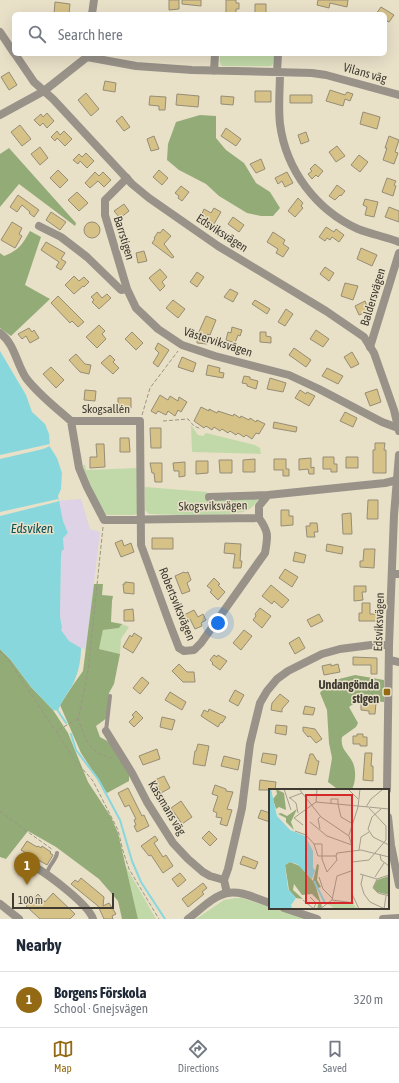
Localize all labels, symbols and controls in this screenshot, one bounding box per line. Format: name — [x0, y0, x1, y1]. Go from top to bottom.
search box — [12, 12, 387, 56]
icon: search — [26, 23, 48, 45]
text: Search here — [58, 26, 123, 43]
street label: Vilans väg — [342, 60, 389, 86]
street label: Edsviksvägen — [194, 211, 250, 255]
street label: Barrstigen — [111, 214, 137, 262]
street label: Baldersvägen — [358, 266, 388, 328]
street label: Västerviksvägen — [182, 324, 254, 360]
street label: Skogsallén — [82, 402, 130, 416]
street label: Skogsviksvägen — [178, 498, 248, 514]
water label: Edsviken — [11, 521, 54, 536]
street label: Robertsviksvägen — [156, 565, 198, 643]
street label: Edsviksvägen — [371, 592, 387, 652]
your location — [208, 613, 228, 633]
place label: Undangömda stigen — [319, 678, 379, 706]
marker: Undangömda stigen — [382, 687, 392, 697]
street label: Kassmans väg — [145, 778, 189, 839]
inset map — [269, 789, 389, 909]
pin: 1 — [14, 852, 40, 885]
scale bar — [12, 891, 114, 910]
text: 100 m — [18, 894, 43, 906]
text: Nearby — [16, 935, 62, 955]
text: Borgens Förskola — [54, 984, 147, 1001]
text: 1 — [26, 992, 32, 1007]
text: 320 m — [354, 992, 383, 1007]
text: School · Gnejsvägen — [54, 1001, 148, 1016]
tab: Map — [52, 1038, 74, 1074]
tab: Directions — [178, 1038, 219, 1074]
tab: Saved — [323, 1038, 347, 1074]

